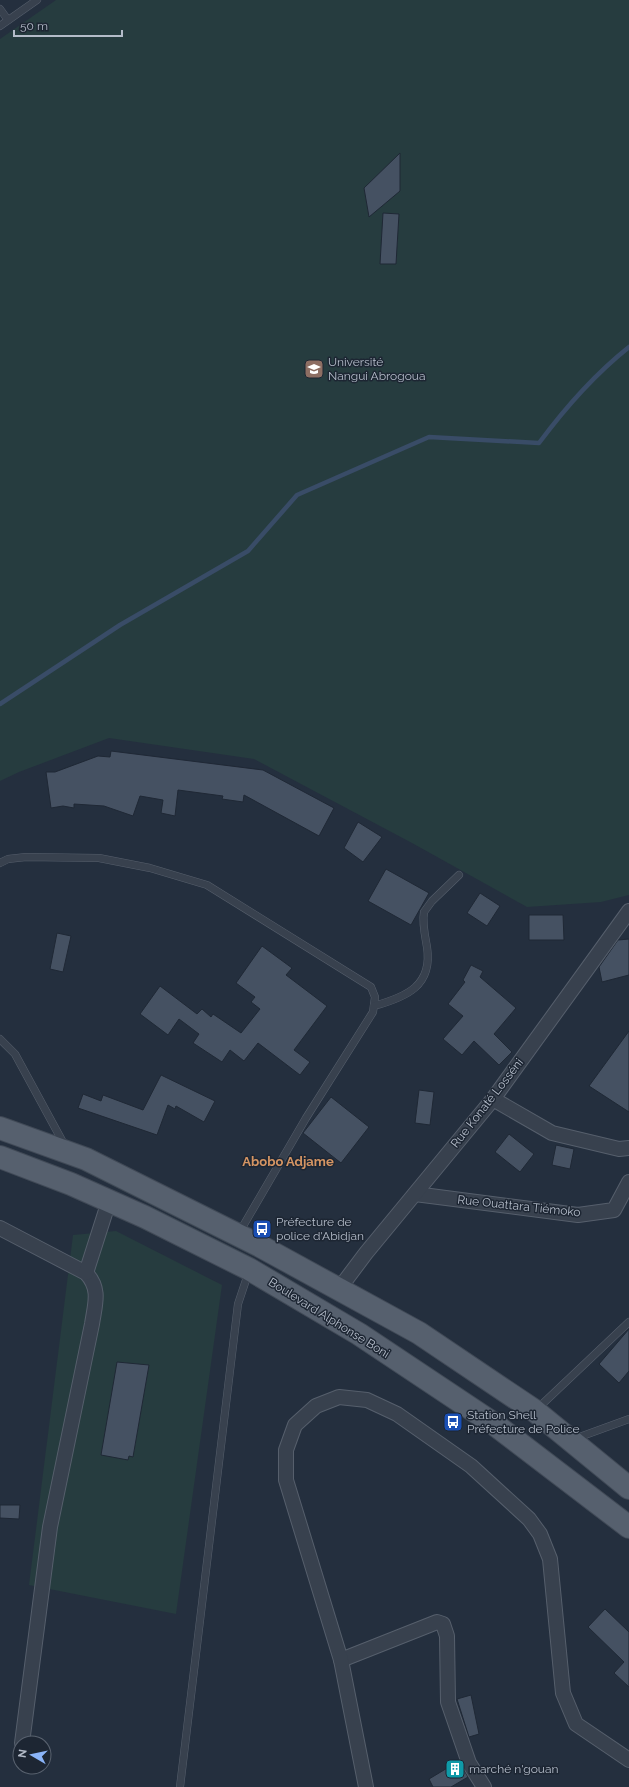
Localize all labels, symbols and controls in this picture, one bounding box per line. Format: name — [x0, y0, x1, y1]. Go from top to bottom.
scale bar — [14, 12, 122, 38]
text: 50 m — [20, 19, 48, 33]
place label: Université Nangui Abrogoua — [328, 355, 426, 383]
school or university icon: Université Nangui Abrogoua — [303, 358, 325, 380]
street label: Rue Konaté Losséni — [448, 1056, 526, 1150]
district label: Abobo Adjame — [242, 1154, 334, 1169]
street label: Rue Ouattara Tiémoko — [457, 1193, 581, 1219]
place label: Préfecture de police d'Abidjan — [276, 1215, 364, 1243]
bus stop icon: Préfecture de police d'Abidjan — [251, 1218, 273, 1240]
street label: Boulevard Alphonse Boni — [266, 1275, 392, 1361]
place label: Station Shell Préfecture de Police — [467, 1408, 580, 1436]
bus stop icon: Station Shell Préfecture de Police — [442, 1411, 464, 1433]
north arrow — [12, 1735, 52, 1775]
text: N — [16, 1748, 30, 1759]
building icon: marché n'gouan — [444, 1758, 466, 1780]
place label: marché n'gouan — [469, 1762, 559, 1776]

